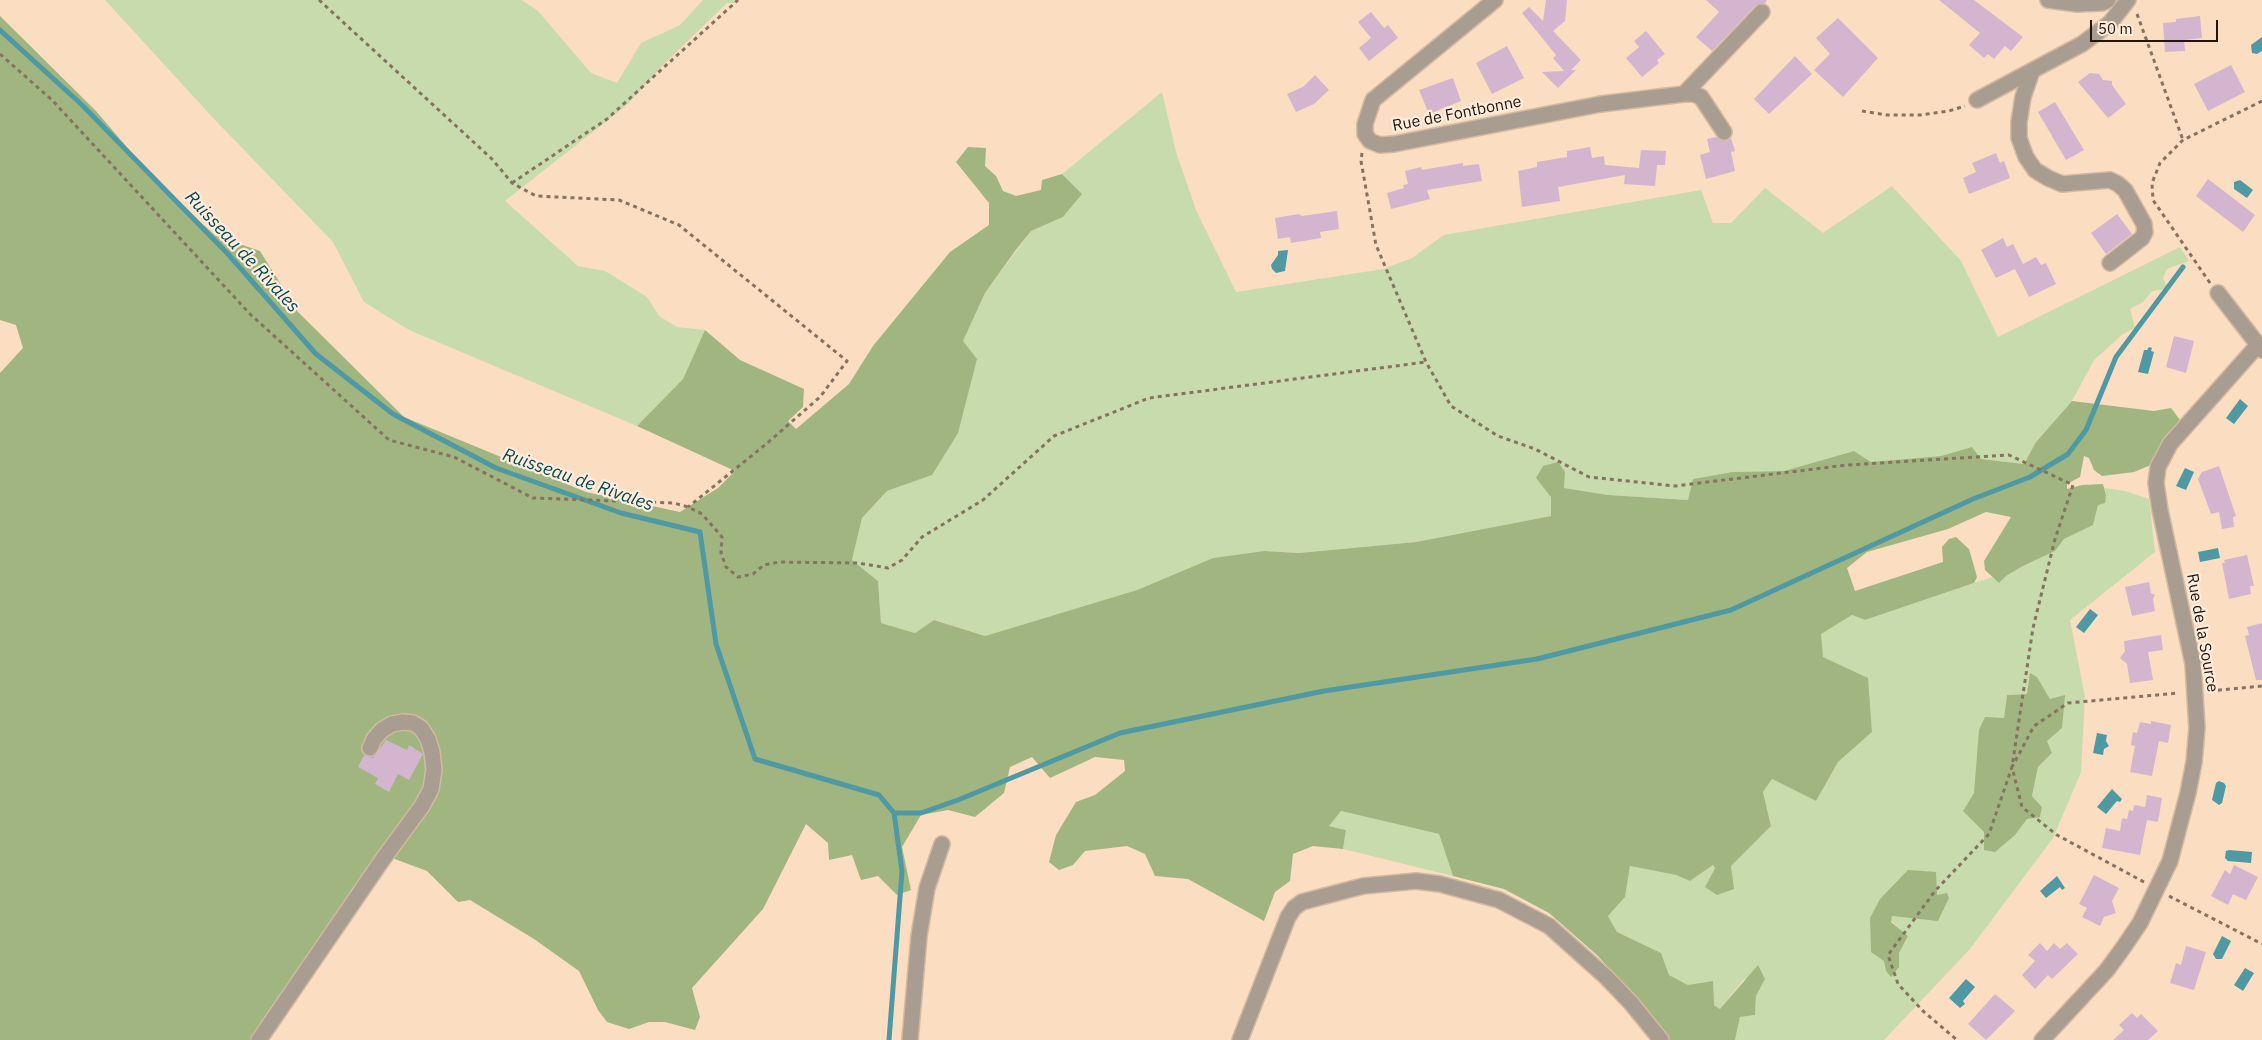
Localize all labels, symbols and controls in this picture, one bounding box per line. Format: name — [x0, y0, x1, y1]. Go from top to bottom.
scale bar — [2092, 10, 2220, 42]
text: 50 m — [2098, 19, 2133, 38]
street label: Rue de Fontbonne — [1391, 92, 1523, 136]
water label: Ruisseau de Rivales — [180, 187, 304, 317]
water label: Ruisseau de Rivales — [500, 444, 656, 516]
street label: Rue de la Source — [2182, 572, 2222, 694]

